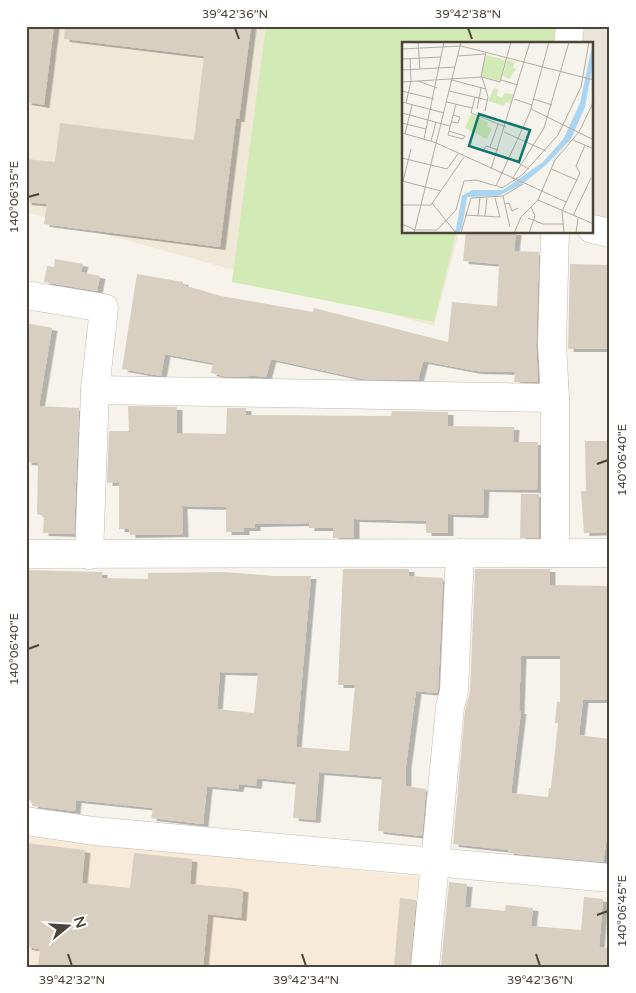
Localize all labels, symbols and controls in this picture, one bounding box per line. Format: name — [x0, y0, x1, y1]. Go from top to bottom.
text: 39°42'36"N — [202, 7, 268, 21]
text: 39°42'38"N — [435, 7, 501, 21]
inset map — [402, 42, 594, 234]
text: 140°06'35"E — [7, 160, 21, 233]
text: 140°06'40"E — [615, 423, 629, 496]
text: 140°06'40"E — [7, 612, 21, 685]
text: 140°06'45"E — [615, 874, 629, 947]
north arrow — [42, 900, 92, 950]
text: N — [70, 914, 90, 930]
text: 39°42'32"N — [39, 973, 105, 987]
text: 39°42'34"N — [273, 973, 339, 987]
text: 39°42'36"N — [507, 973, 573, 987]

